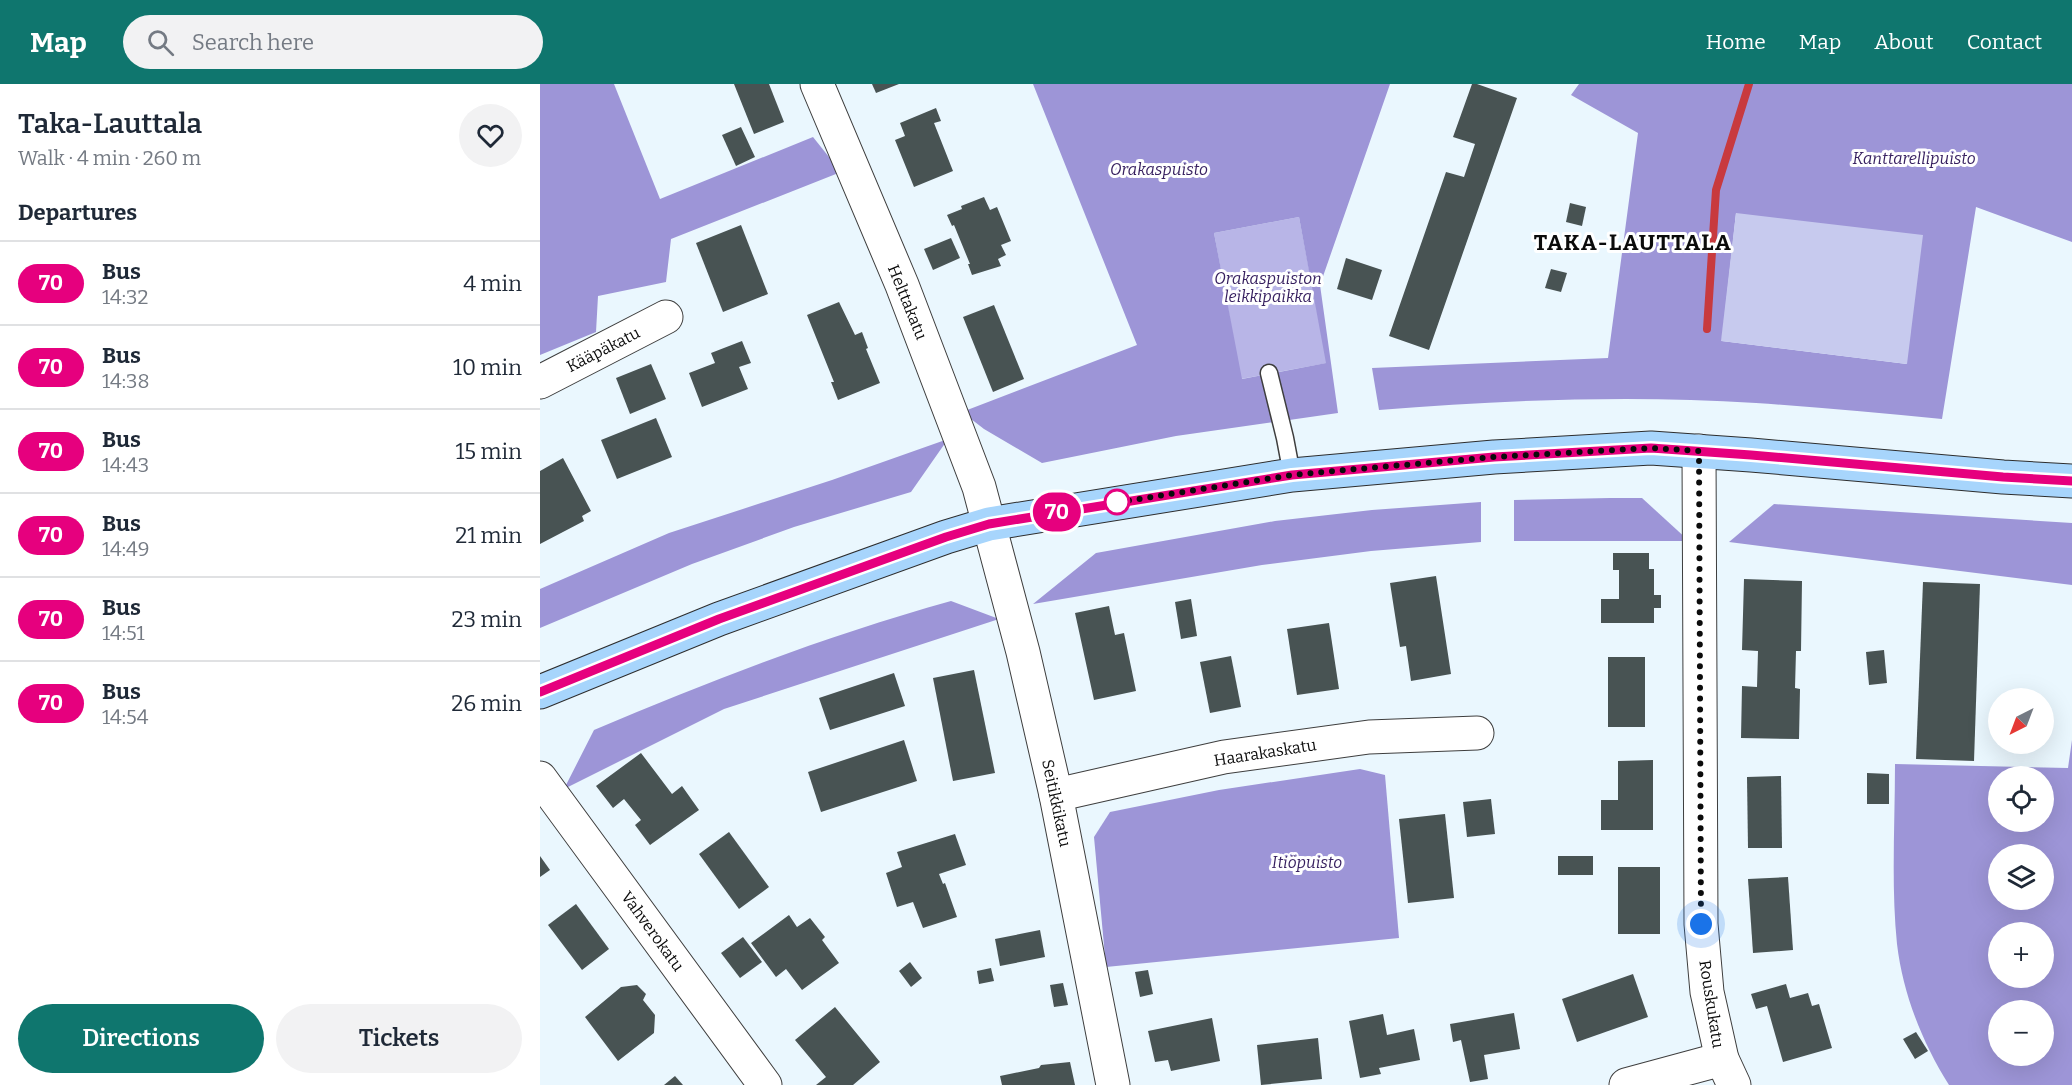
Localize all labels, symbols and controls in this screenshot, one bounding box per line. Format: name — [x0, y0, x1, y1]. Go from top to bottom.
search box — [123, 15, 543, 69]
text: Map — [30, 26, 87, 59]
icon: search — [144, 26, 177, 59]
text: Search here — [192, 29, 314, 56]
text: Home — [1706, 29, 1766, 55]
text: Map — [1799, 29, 1841, 55]
text: About — [1874, 29, 1934, 55]
text: Contact — [1967, 29, 2042, 55]
button: heart — [459, 104, 522, 167]
text: Taka-Lauttala — [18, 107, 202, 140]
text: Walk · 4 min · 260 m — [18, 146, 201, 170]
park label: Kanttarellipuisto — [1852, 149, 1976, 168]
park label: Orakaspuisto — [1110, 160, 1208, 179]
text: Departures — [18, 199, 137, 226]
district label: TAKA-LAUTTALA — [1534, 229, 1732, 256]
text: Bus — [102, 258, 141, 285]
street label: Helttakatu — [884, 262, 931, 342]
park label: Orakaspuiston leikkipaikka — [1214, 269, 1322, 306]
text: 70 — [39, 270, 63, 296]
text: 4 min — [463, 270, 522, 297]
text: 14:32 — [102, 285, 148, 309]
street label: Kääpäkatu — [563, 323, 643, 376]
text: Bus — [102, 342, 141, 369]
text: 70 — [39, 354, 63, 380]
text: 10 min — [453, 354, 522, 381]
text: 14:38 — [102, 369, 149, 393]
text: Bus — [102, 426, 141, 453]
text: 70 — [39, 438, 63, 464]
text: 15 min — [455, 438, 522, 465]
text: 14:43 — [102, 453, 149, 477]
unlabelled marker — [1104, 489, 1130, 515]
line badge: 70 — [1030, 492, 1084, 532]
text: 70 — [1045, 499, 1069, 525]
text: Bus — [102, 510, 141, 537]
text: 70 — [39, 522, 63, 548]
text: 21 min — [455, 522, 522, 549]
text: 14:49 — [102, 537, 149, 561]
text: Bus — [102, 594, 141, 621]
text: 70 — [39, 606, 63, 632]
text: 23 min — [452, 606, 522, 633]
text: 14:51 — [102, 621, 145, 645]
text: Bus — [102, 678, 141, 705]
north arrow — [1988, 688, 2054, 754]
map controls — [1988, 688, 2054, 1066]
text: 70 — [39, 690, 63, 716]
text: 26 min — [451, 690, 522, 717]
text: 14:54 — [102, 705, 148, 729]
street label: Haarakaskatu — [1213, 735, 1318, 770]
street label: Seitikkikatu — [1038, 758, 1075, 849]
button: locate — [1988, 766, 2054, 832]
button: layers — [1988, 844, 2054, 910]
park label: Itiöpuisto — [1272, 853, 1342, 872]
street label: Vahverokatu — [617, 888, 688, 975]
your location — [1686, 909, 1716, 939]
button: + — [1988, 922, 2054, 988]
street label: Rouskukatu — [1695, 959, 1728, 1050]
button: − — [1988, 1000, 2054, 1066]
button: Directions — [18, 1004, 264, 1073]
button: Tickets — [276, 1004, 522, 1073]

